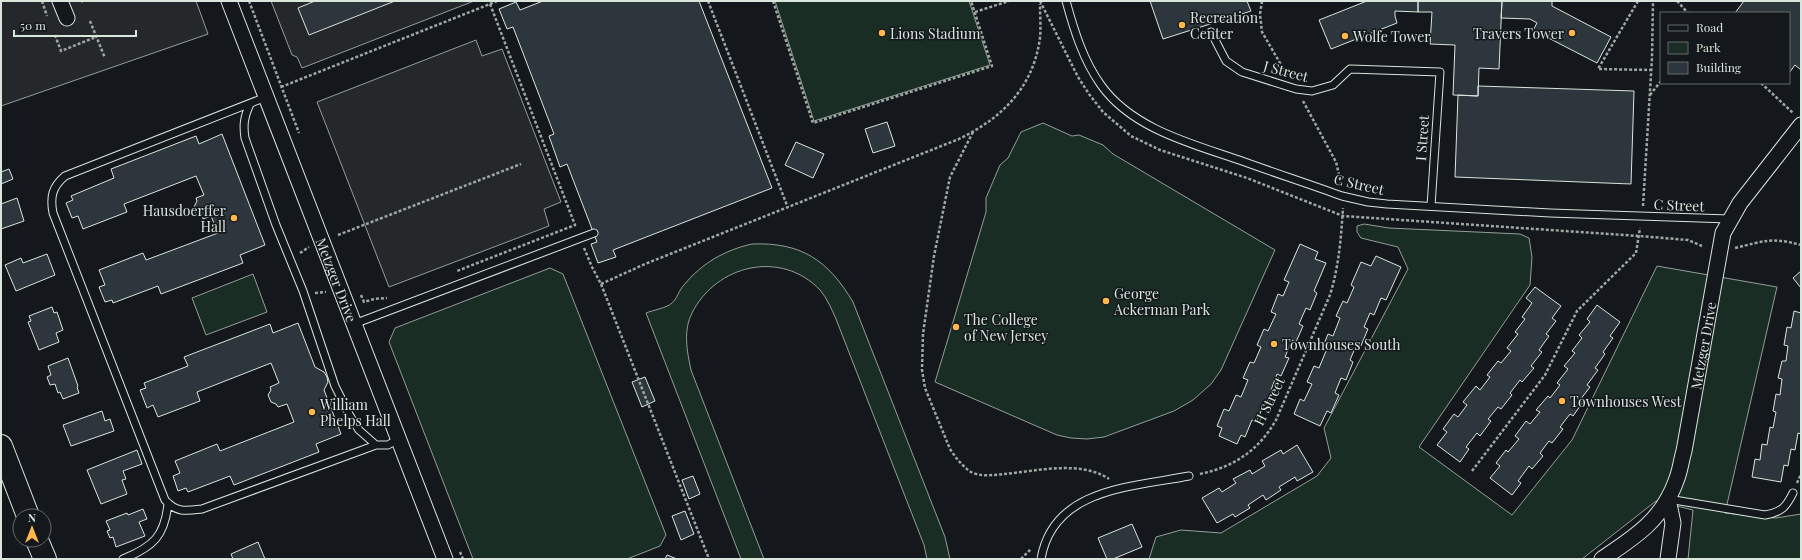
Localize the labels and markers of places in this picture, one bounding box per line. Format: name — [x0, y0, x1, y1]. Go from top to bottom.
place label: Recreation Center — [1190, 8, 1259, 43]
marker: Recreation Center — [1177, 20, 1187, 30]
place label: Lions Stadium — [890, 24, 981, 43]
place label: Travers Tower — [1473, 24, 1565, 43]
place label: Wolfe Tower — [1352, 27, 1431, 46]
marker: Lions Stadium — [877, 28, 887, 38]
marker: Travers Tower — [1567, 28, 1577, 38]
marker: Wolfe Tower — [1340, 31, 1350, 41]
place label: Hausdoerffer Hall — [143, 201, 227, 236]
marker: Hausdoerffer Hall — [229, 213, 239, 223]
place label: George Ackerman Park — [1113, 284, 1211, 319]
marker: George Ackerman Park — [1101, 296, 1111, 306]
place label: The College of New Jersey — [964, 310, 1048, 345]
marker: The College of New Jersey — [951, 322, 961, 332]
place label: Townhouses South — [1282, 335, 1401, 354]
marker: Townhouses South — [1269, 339, 1279, 349]
place label: Townhouses West — [1570, 392, 1683, 411]
place label: William Phelps Hall — [319, 395, 391, 430]
marker: Townhouses West — [1557, 396, 1567, 406]
marker: William Phelps Hall — [307, 407, 317, 417]

